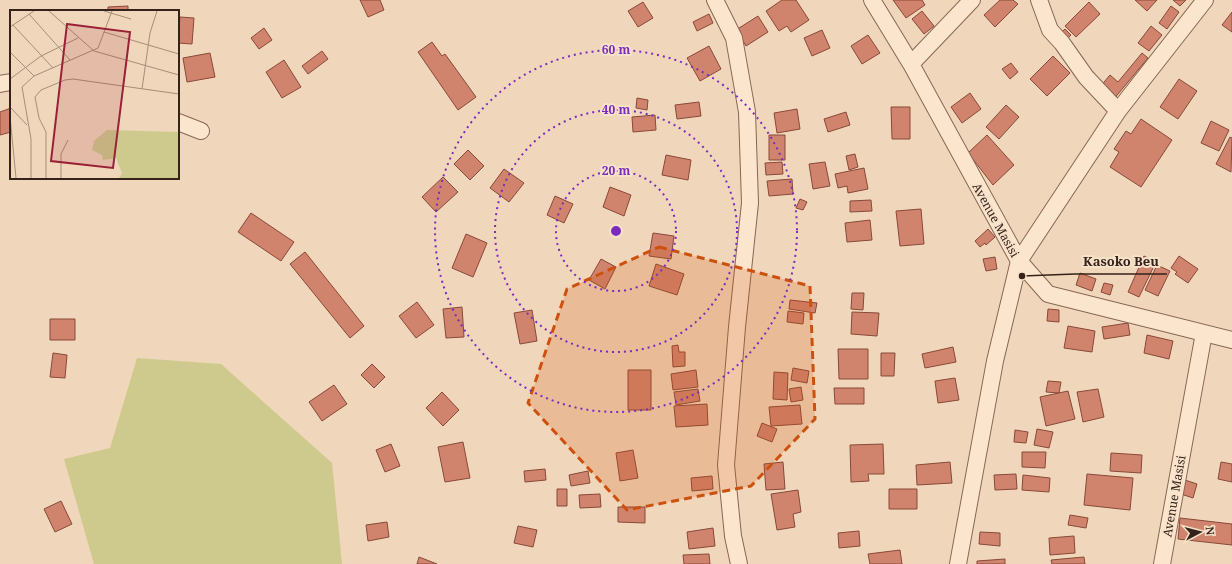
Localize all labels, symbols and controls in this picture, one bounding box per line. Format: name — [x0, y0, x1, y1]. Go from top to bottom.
inset map — [10, 10, 179, 179]
text: 60 m — [602, 41, 630, 58]
text: 40 m — [602, 101, 630, 118]
text: 20 m — [602, 162, 630, 179]
street label: Avenue Masisi — [969, 180, 1024, 260]
centre of rings — [609, 224, 623, 238]
callout: Kasoko Beu — [1075, 249, 1167, 274]
text: Kasoko Beu — [1083, 252, 1159, 270]
street label: Avenue Masisi — [1158, 454, 1190, 538]
north arrow — [1180, 512, 1220, 552]
text: N — [1202, 526, 1218, 536]

